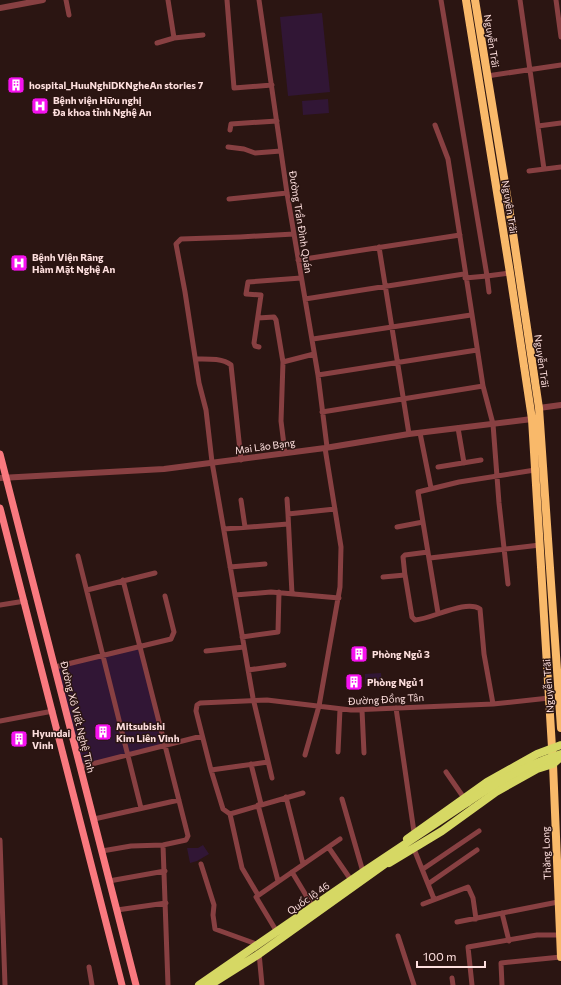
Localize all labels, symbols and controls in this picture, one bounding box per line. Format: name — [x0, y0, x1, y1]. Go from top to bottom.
street label: Nguyễn Trãi — [482, 14, 502, 68]
building icon: hospital_HuuNghiDKNgheAn stories 7 — [6, 75, 26, 95]
place label: hospital_HuuNghiDKNgheAn stories 7 — [29, 79, 204, 91]
place label: Bệnh viện Hữu nghị Đa khoa tỉnh Nghệ An — [52, 94, 152, 118]
hospital icon: Bệnh viện Hữu nghị Đa khoa tỉnh Nghệ An — [30, 96, 50, 116]
street label: Đường Trần Đình Quán — [287, 169, 315, 274]
street label: Nguyên Trãi — [500, 180, 520, 234]
place label: Bệnh Viện Răng Hàm Mặt Nghệ An — [32, 251, 115, 275]
hospital icon: Bệnh Viện Răng Hàm Mặt Nghệ An — [9, 253, 29, 273]
street label: Nguyễn Trãi — [532, 334, 552, 388]
street label: Mai Lão Bạng — [234, 436, 296, 456]
building icon: Phòng Ngủ 3 — [349, 644, 369, 664]
place label: Phòng Ngủ 3 — [372, 648, 430, 660]
street label: Đường Xô Viết Nghệ Tĩnh — [58, 659, 98, 774]
street label: Nguyễn Trãi — [540, 659, 556, 713]
building icon: Phòng Ngủ 1 — [344, 672, 364, 692]
place label: Phòng Ngủ 1 — [367, 676, 424, 688]
street label: Đường Đồng Tân — [347, 691, 424, 707]
place label: Mitsubishi Kim Liên Vinh — [116, 720, 180, 744]
building icon: Mitsubishi Kim Liên Vinh — [93, 722, 113, 742]
place label: Hyundai Vinh — [32, 727, 71, 751]
building icon: Hyundai Vinh — [9, 729, 29, 749]
street label: Thăng Long — [539, 826, 553, 880]
street label: Quốc lộ 46 — [284, 879, 332, 917]
scale bar — [417, 943, 485, 969]
text: 100 m — [423, 949, 457, 963]

